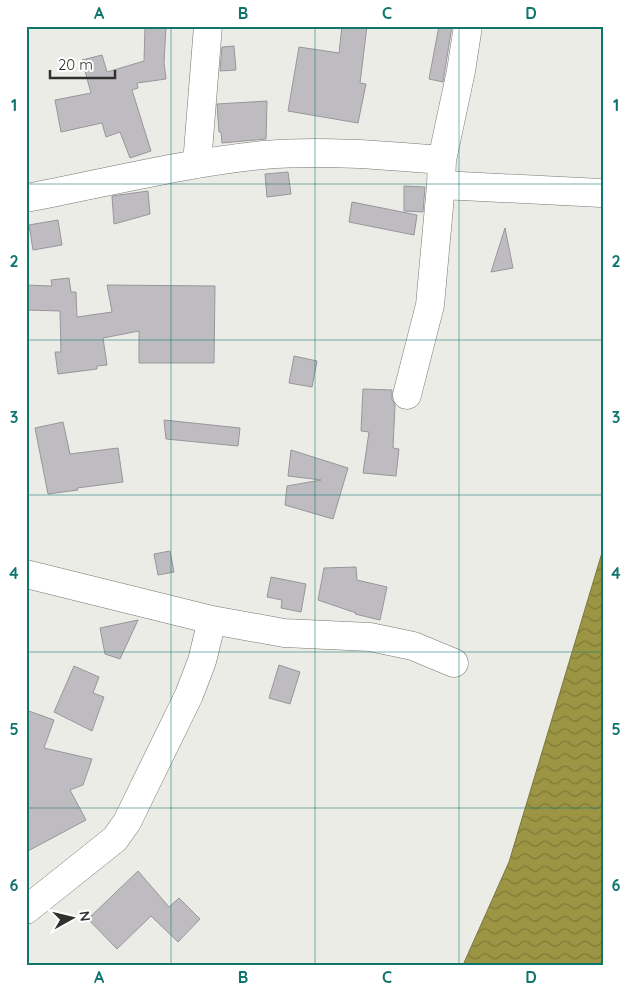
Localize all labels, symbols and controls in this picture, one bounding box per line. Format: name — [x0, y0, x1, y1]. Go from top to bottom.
text: A — [94, 3, 105, 23]
text: B — [238, 3, 248, 23]
text: C — [382, 3, 392, 23]
text: D — [525, 3, 537, 23]
scale bar — [50, 48, 115, 80]
text: 20 m — [58, 55, 93, 74]
text: 1 — [11, 95, 17, 115]
text: 1 — [613, 95, 619, 115]
text: 2 — [9, 251, 19, 271]
text: 2 — [611, 251, 621, 271]
text: 3 — [10, 407, 18, 427]
text: 3 — [612, 407, 620, 427]
text: 4 — [9, 563, 19, 583]
text: 4 — [611, 563, 621, 583]
text: 5 — [9, 719, 19, 739]
text: 5 — [611, 719, 621, 739]
text: 6 — [10, 875, 19, 895]
text: 6 — [612, 875, 621, 895]
north arrow — [48, 894, 98, 944]
text: N — [75, 910, 95, 923]
text: A — [94, 967, 105, 987]
text: B — [238, 967, 248, 987]
text: C — [382, 967, 392, 987]
text: D — [525, 967, 537, 987]

